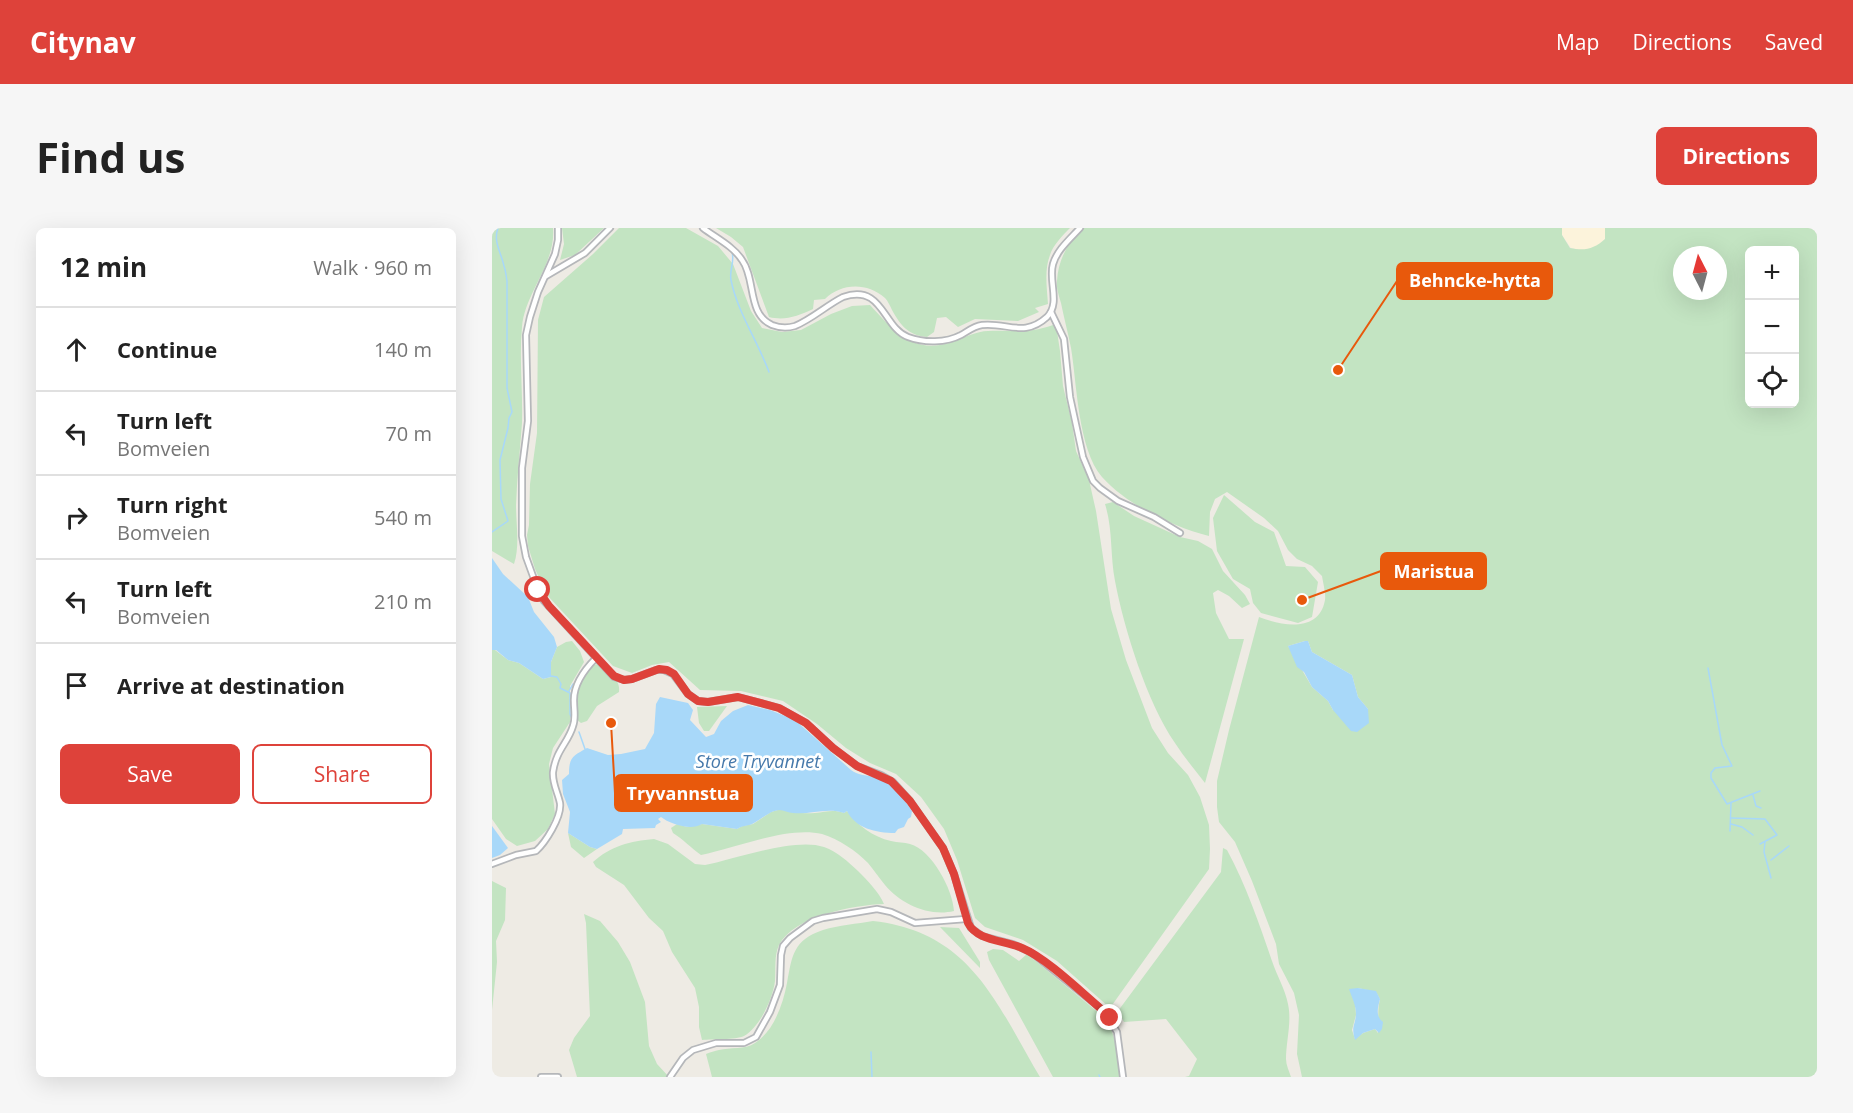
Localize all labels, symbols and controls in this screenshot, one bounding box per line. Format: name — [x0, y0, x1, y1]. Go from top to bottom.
text: Citynav — [30, 23, 136, 61]
text: Map — [1556, 28, 1599, 56]
text: Directions — [1632, 28, 1732, 56]
text: Saved — [1765, 28, 1823, 56]
button: Directions — [1656, 127, 1817, 185]
text: Find us — [36, 128, 185, 185]
north arrow — [1673, 246, 1727, 300]
map controls — [1745, 246, 1799, 408]
button: + — [1745, 246, 1799, 300]
text: 12 min — [60, 249, 147, 285]
text: Walk · 960 m — [313, 254, 432, 281]
callout: Behncke-hytta — [1397, 263, 1552, 299]
text: Behncke-hytta — [1409, 268, 1541, 292]
button: − — [1745, 300, 1799, 354]
icon: ahead — [60, 333, 93, 366]
text: Continue — [117, 334, 217, 364]
text: 140 m — [374, 336, 432, 363]
button: locate — [1745, 354, 1799, 408]
text: Turn left — [117, 405, 212, 435]
icon: left — [60, 417, 93, 450]
text: 70 m — [385, 420, 432, 447]
text: Bomveien — [117, 435, 210, 462]
text: Turn right — [117, 489, 228, 519]
icon: right — [60, 501, 93, 534]
text: 540 m — [374, 504, 432, 531]
text: Bomveien — [117, 519, 210, 546]
callout: Maristua — [1381, 553, 1486, 589]
text: Maristua — [1394, 559, 1474, 583]
text: Turn left — [117, 573, 212, 603]
route start — [524, 576, 550, 602]
icon: left — [60, 585, 93, 618]
text: 210 m — [374, 588, 432, 615]
text: Bomveien — [117, 603, 210, 630]
icon: arrive — [60, 669, 93, 702]
text: Arrive at destination — [117, 670, 345, 700]
button: Save — [60, 744, 240, 804]
button: Share — [252, 744, 432, 804]
water label: Store Tryvannet — [696, 749, 821, 773]
callout: Tryvannstua — [615, 775, 752, 811]
text: Tryvannstua — [626, 781, 740, 805]
route end — [1096, 1004, 1122, 1030]

